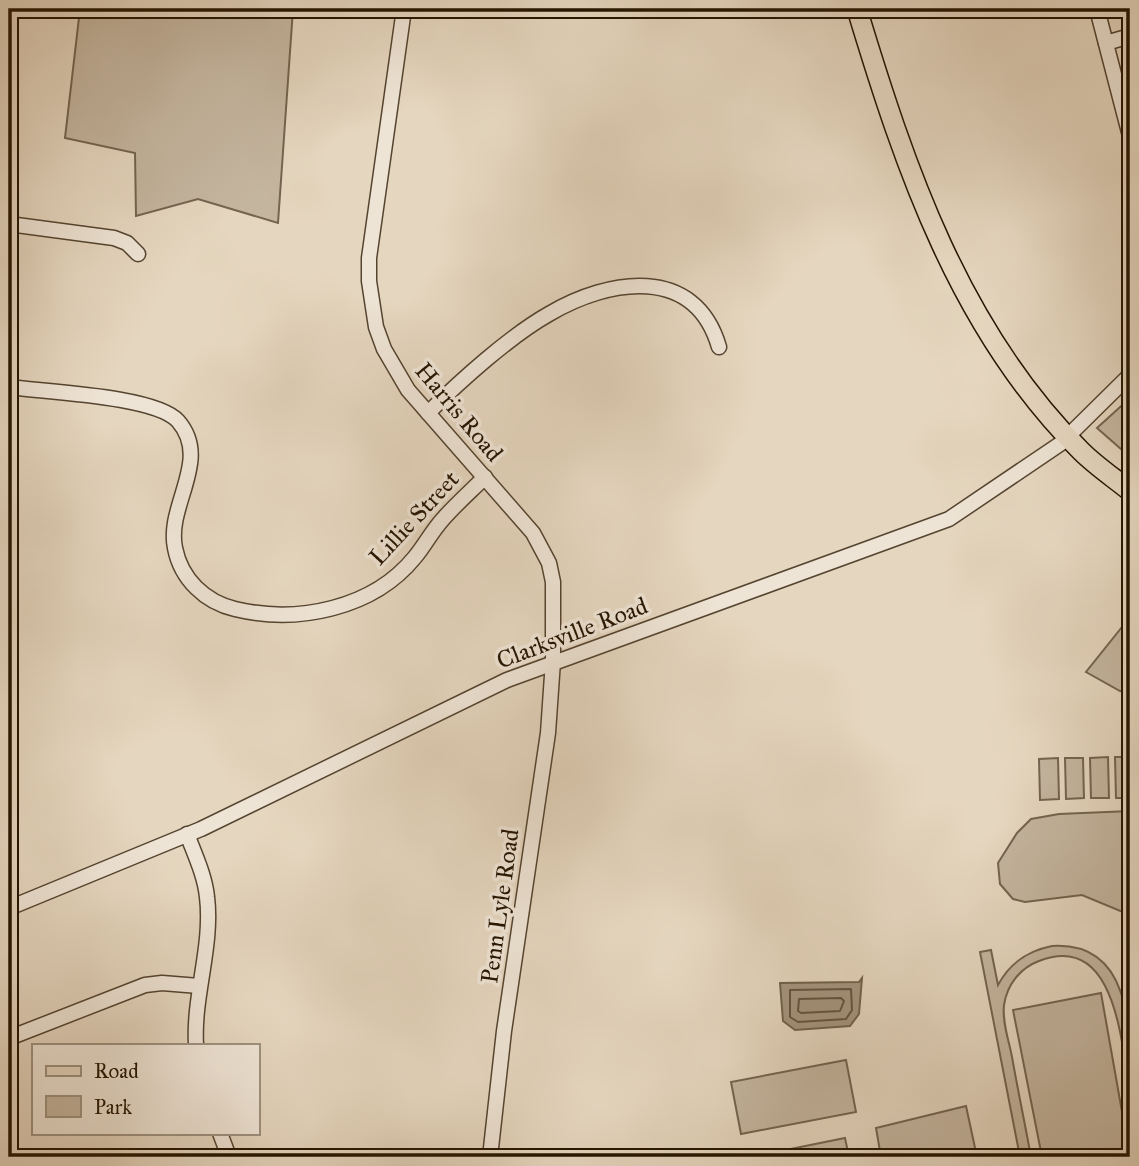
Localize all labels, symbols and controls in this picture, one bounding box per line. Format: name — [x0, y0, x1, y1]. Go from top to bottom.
street label: Harris Road — [409, 356, 509, 468]
street label: Lillie Street — [363, 464, 466, 572]
street label: Clarksville Road — [492, 590, 652, 676]
street label: Penn Lyle Road — [474, 827, 526, 985]
legend — [32, 1044, 259, 1134]
text: Road — [94, 1058, 139, 1084]
text: Park — [94, 1094, 132, 1120]

